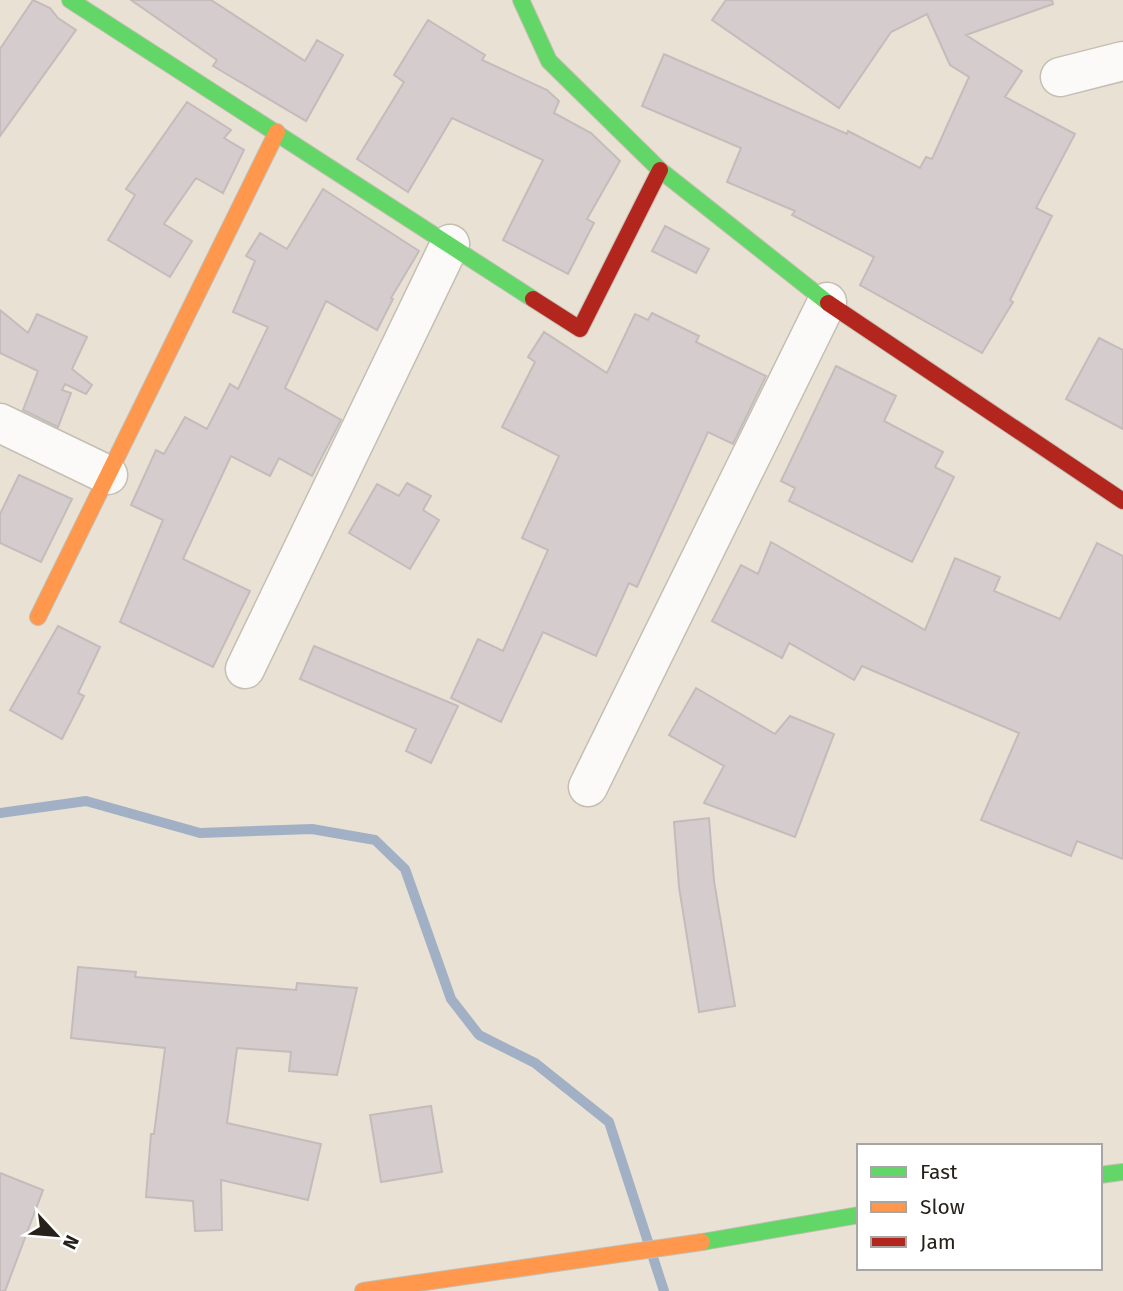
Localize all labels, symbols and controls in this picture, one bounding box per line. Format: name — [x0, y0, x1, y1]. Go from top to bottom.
legend — [857, 1144, 1102, 1270]
text: Fast — [920, 1159, 958, 1185]
text: Slow — [920, 1194, 965, 1220]
north arrow — [21, 1200, 91, 1270]
text: Jam — [920, 1229, 956, 1255]
text: N — [58, 1232, 84, 1253]

